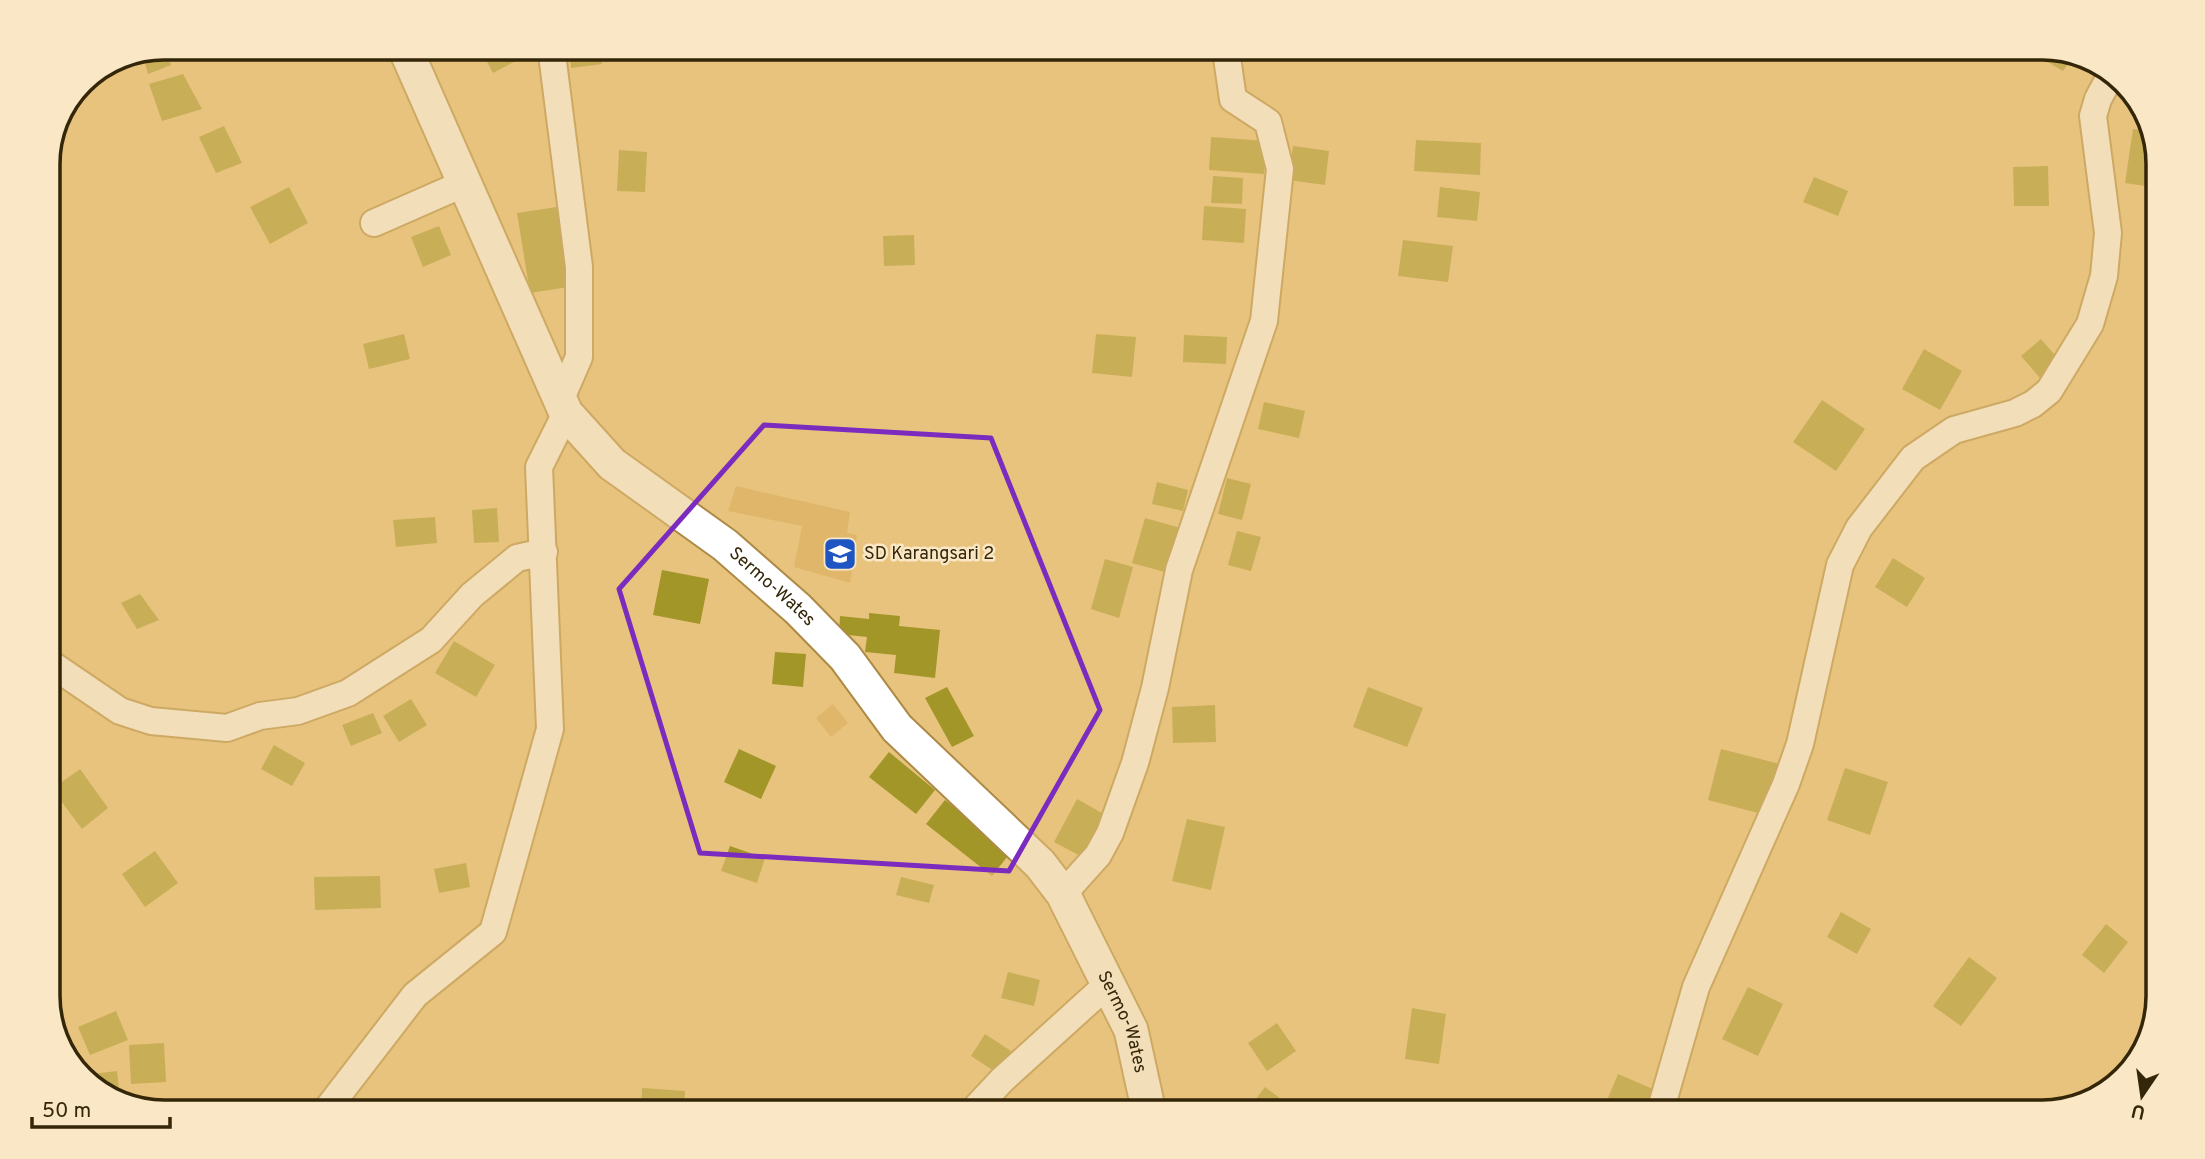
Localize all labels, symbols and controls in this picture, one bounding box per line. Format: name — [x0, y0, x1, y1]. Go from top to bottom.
school or university icon: SD Karangsari 2 — [821, 535, 859, 573]
street label: Sermo-Wates — [724, 542, 820, 631]
place label: SD Karangsari 2 — [864, 543, 994, 566]
street label: Sermo-Wates — [1092, 967, 1152, 1075]
north arrow — [2107, 1061, 2177, 1131]
scale bar — [32, 1086, 170, 1130]
text: U — [2129, 1097, 2148, 1124]
text: 50 m — [42, 1098, 91, 1125]

